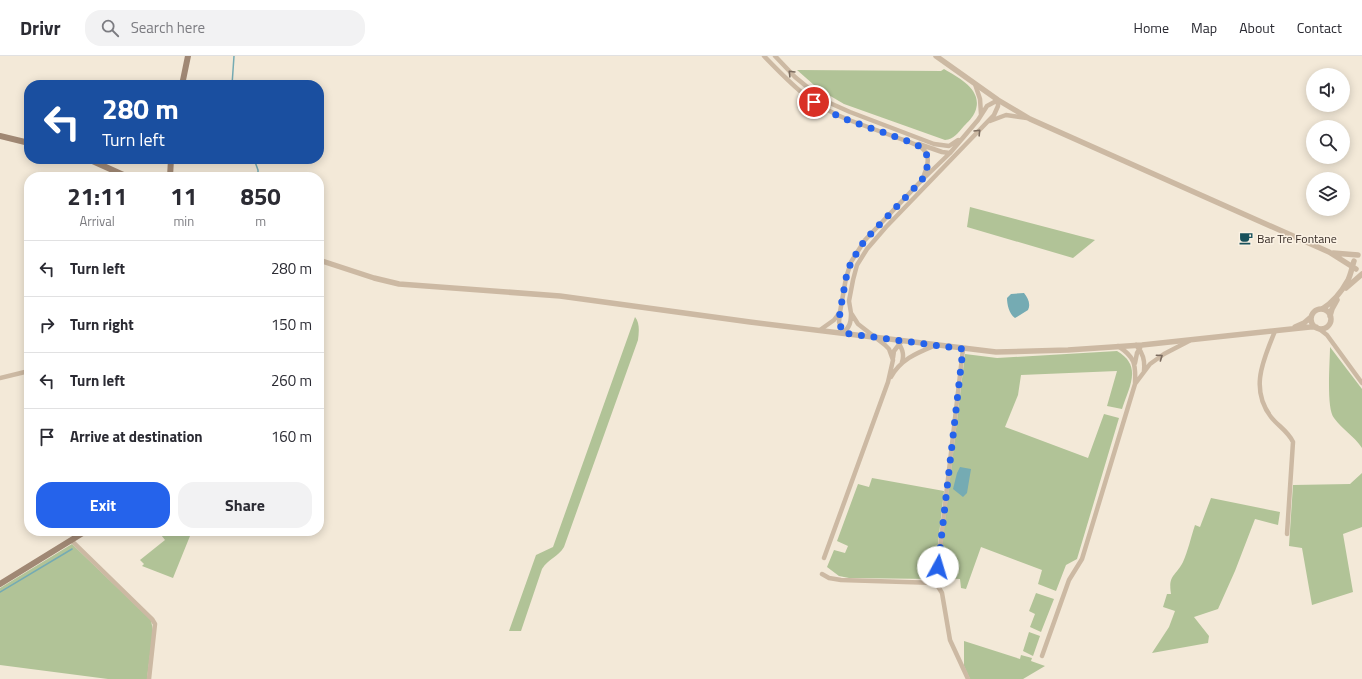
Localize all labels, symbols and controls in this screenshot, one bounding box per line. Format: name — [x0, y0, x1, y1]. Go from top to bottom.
search box — [85, 10, 365, 46]
text: Drivr — [20, 13, 61, 42]
text: Search here — [131, 16, 205, 39]
icon: search — [99, 17, 121, 39]
text: Home — [1134, 17, 1169, 38]
text: Map — [1191, 17, 1217, 38]
text: About — [1239, 17, 1275, 38]
text: Contact — [1297, 17, 1342, 38]
map controls — [1306, 68, 1350, 216]
button: sound — [1306, 68, 1350, 112]
one-way arrow — [788, 70, 796, 78]
pin — [797, 85, 831, 119]
text: 280 m — [102, 87, 179, 130]
icon: arrive — [803, 91, 825, 113]
icon: left — [36, 96, 88, 148]
button: search — [1306, 120, 1350, 164]
text: Turn left — [102, 126, 165, 153]
one-way arrow — [973, 129, 981, 137]
button: layers — [1306, 172, 1350, 216]
text: 21:11 — [67, 178, 127, 214]
text: 11 — [170, 178, 197, 214]
text: 850 — [240, 178, 281, 214]
text: Arrival — [80, 211, 115, 231]
text: min — [173, 211, 194, 231]
text: m — [255, 211, 266, 231]
place label: Bar Tre Fontane — [1257, 229, 1337, 248]
cafe icon: Bar Tre Fontane — [1238, 230, 1254, 246]
text: Turn left — [70, 257, 125, 280]
text: 280 m — [271, 257, 312, 280]
icon: left — [36, 258, 58, 280]
text: Turn right — [70, 313, 134, 336]
text: 150 m — [271, 313, 312, 336]
icon: right — [36, 314, 58, 336]
one-way arrow — [1156, 354, 1163, 362]
text: Turn left — [70, 369, 125, 392]
text: 260 m — [271, 369, 312, 392]
icon: left — [36, 370, 58, 392]
text: Arrive at destination — [70, 425, 203, 448]
text: 160 m — [271, 425, 312, 448]
icon: arrive — [36, 426, 58, 448]
button: Exit — [36, 482, 170, 528]
button: Share — [178, 482, 312, 528]
position arrow — [917, 546, 959, 588]

